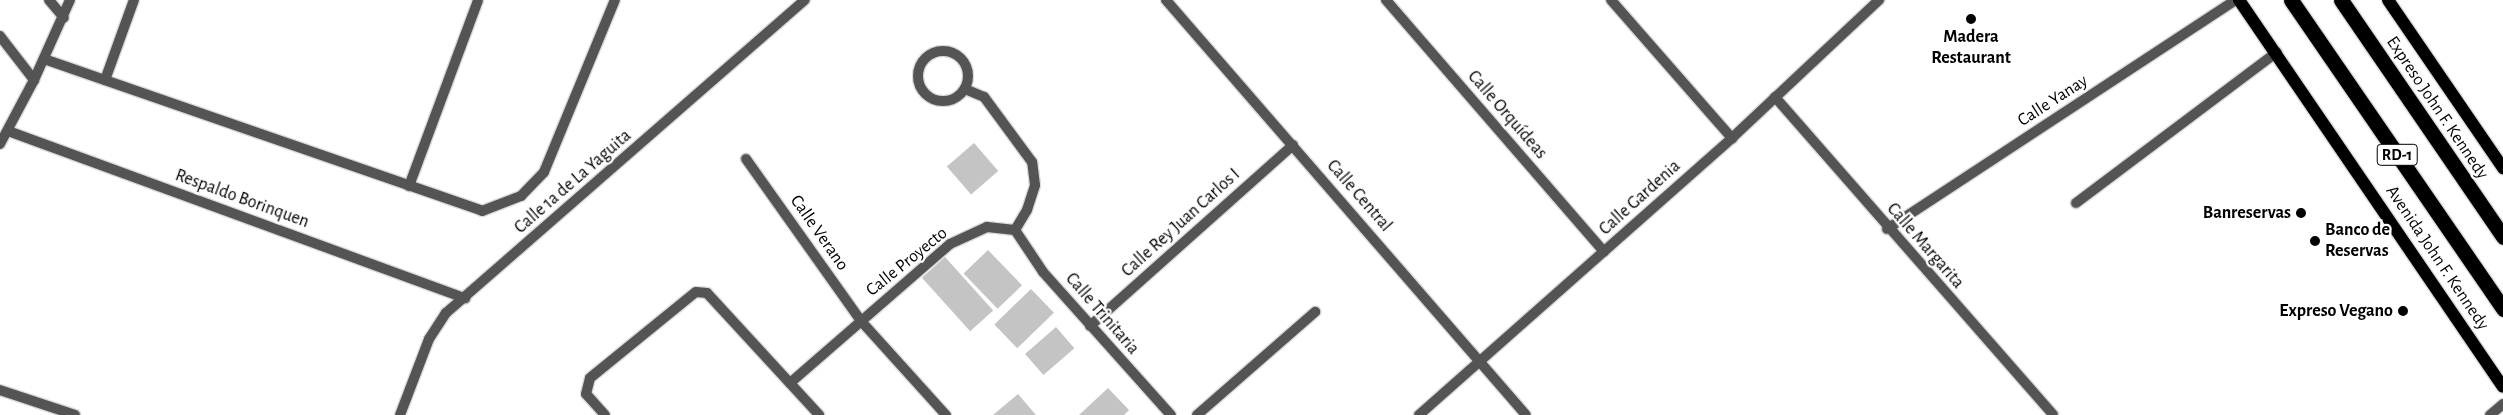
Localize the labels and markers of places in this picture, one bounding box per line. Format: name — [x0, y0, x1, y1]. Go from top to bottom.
marker: Madera Restaurant — [1965, 13, 1977, 25]
place label: Madera Restaurant — [1931, 27, 2011, 70]
place label: Banreservas — [2203, 202, 2291, 224]
marker: Banreservas — [2295, 207, 2307, 219]
place label: Banco de Reservas — [2325, 220, 2390, 262]
marker: Banco de Reservas — [2309, 235, 2321, 247]
place label: Expreso Vegano — [2279, 300, 2393, 322]
marker: Expreso Vegano — [2397, 305, 2409, 317]

